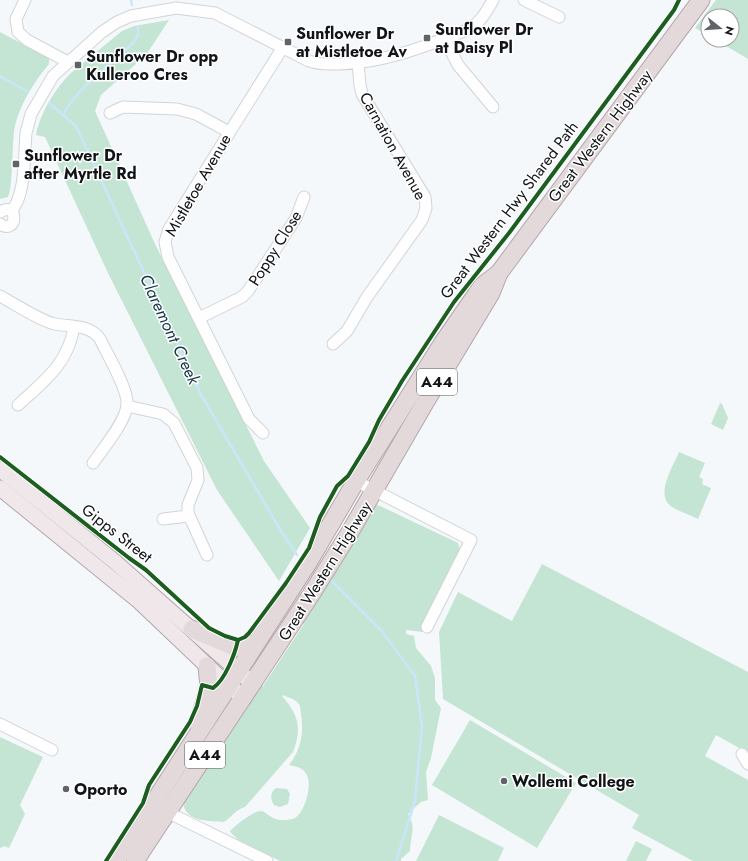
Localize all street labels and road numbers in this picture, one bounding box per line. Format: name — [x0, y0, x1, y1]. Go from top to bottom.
street label: Great Western Highway — [542, 64, 658, 207]
street label: Carnation Avenue — [354, 88, 432, 204]
street label: Great Western Hwy Shared Path — [434, 116, 584, 304]
street label: Mistletoe Avenue — [159, 130, 237, 240]
street label: Poppy Close — [243, 206, 307, 290]
road number: A44 — [417, 369, 457, 395]
street label: Great Western Highway — [273, 496, 378, 645]
street label: Gipps Street — [77, 498, 157, 568]
road number: A44 — [185, 742, 225, 768]

